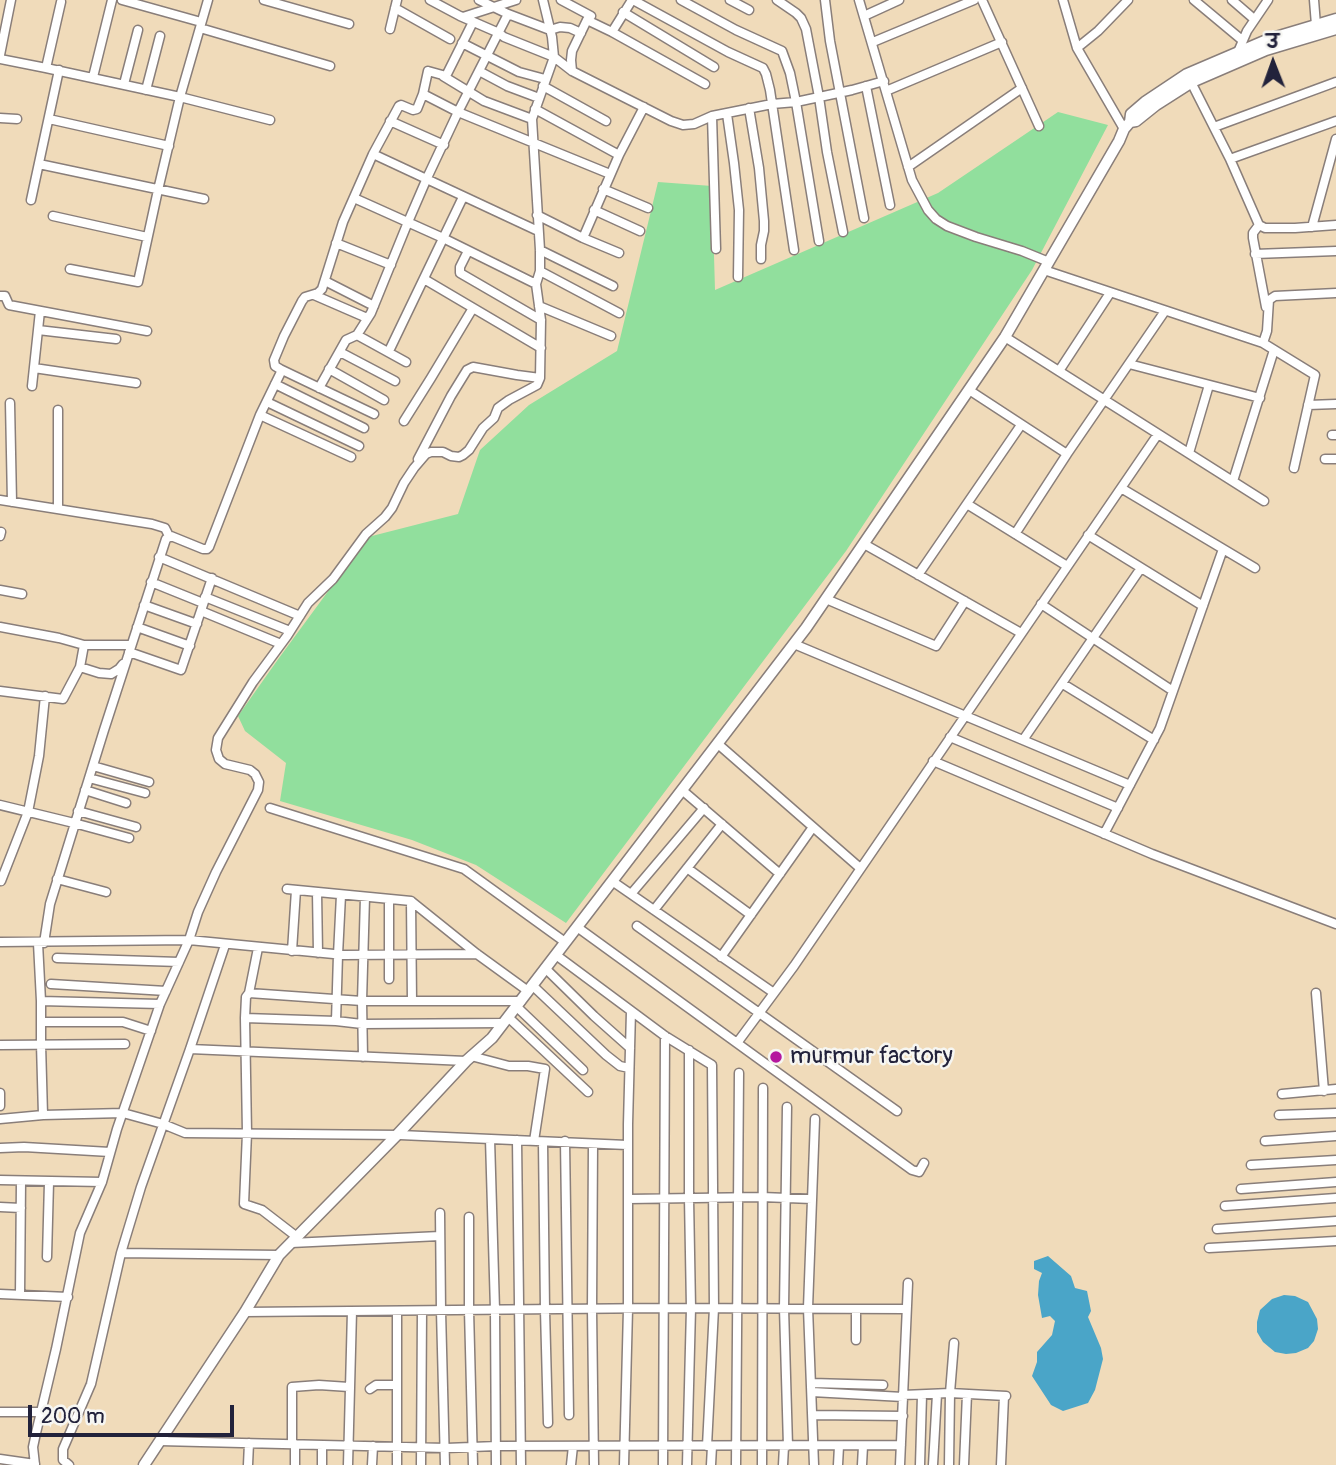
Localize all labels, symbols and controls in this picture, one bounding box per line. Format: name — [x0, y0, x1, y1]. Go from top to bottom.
north arrow — [1238, 28, 1308, 98]
text: उ — [1266, 30, 1279, 54]
place label: murmur factory — [790, 1043, 953, 1071]
marker: murmur factory — [768, 1049, 784, 1065]
scale bar — [32, 1392, 238, 1436]
text: 200 m — [41, 1403, 105, 1430]

